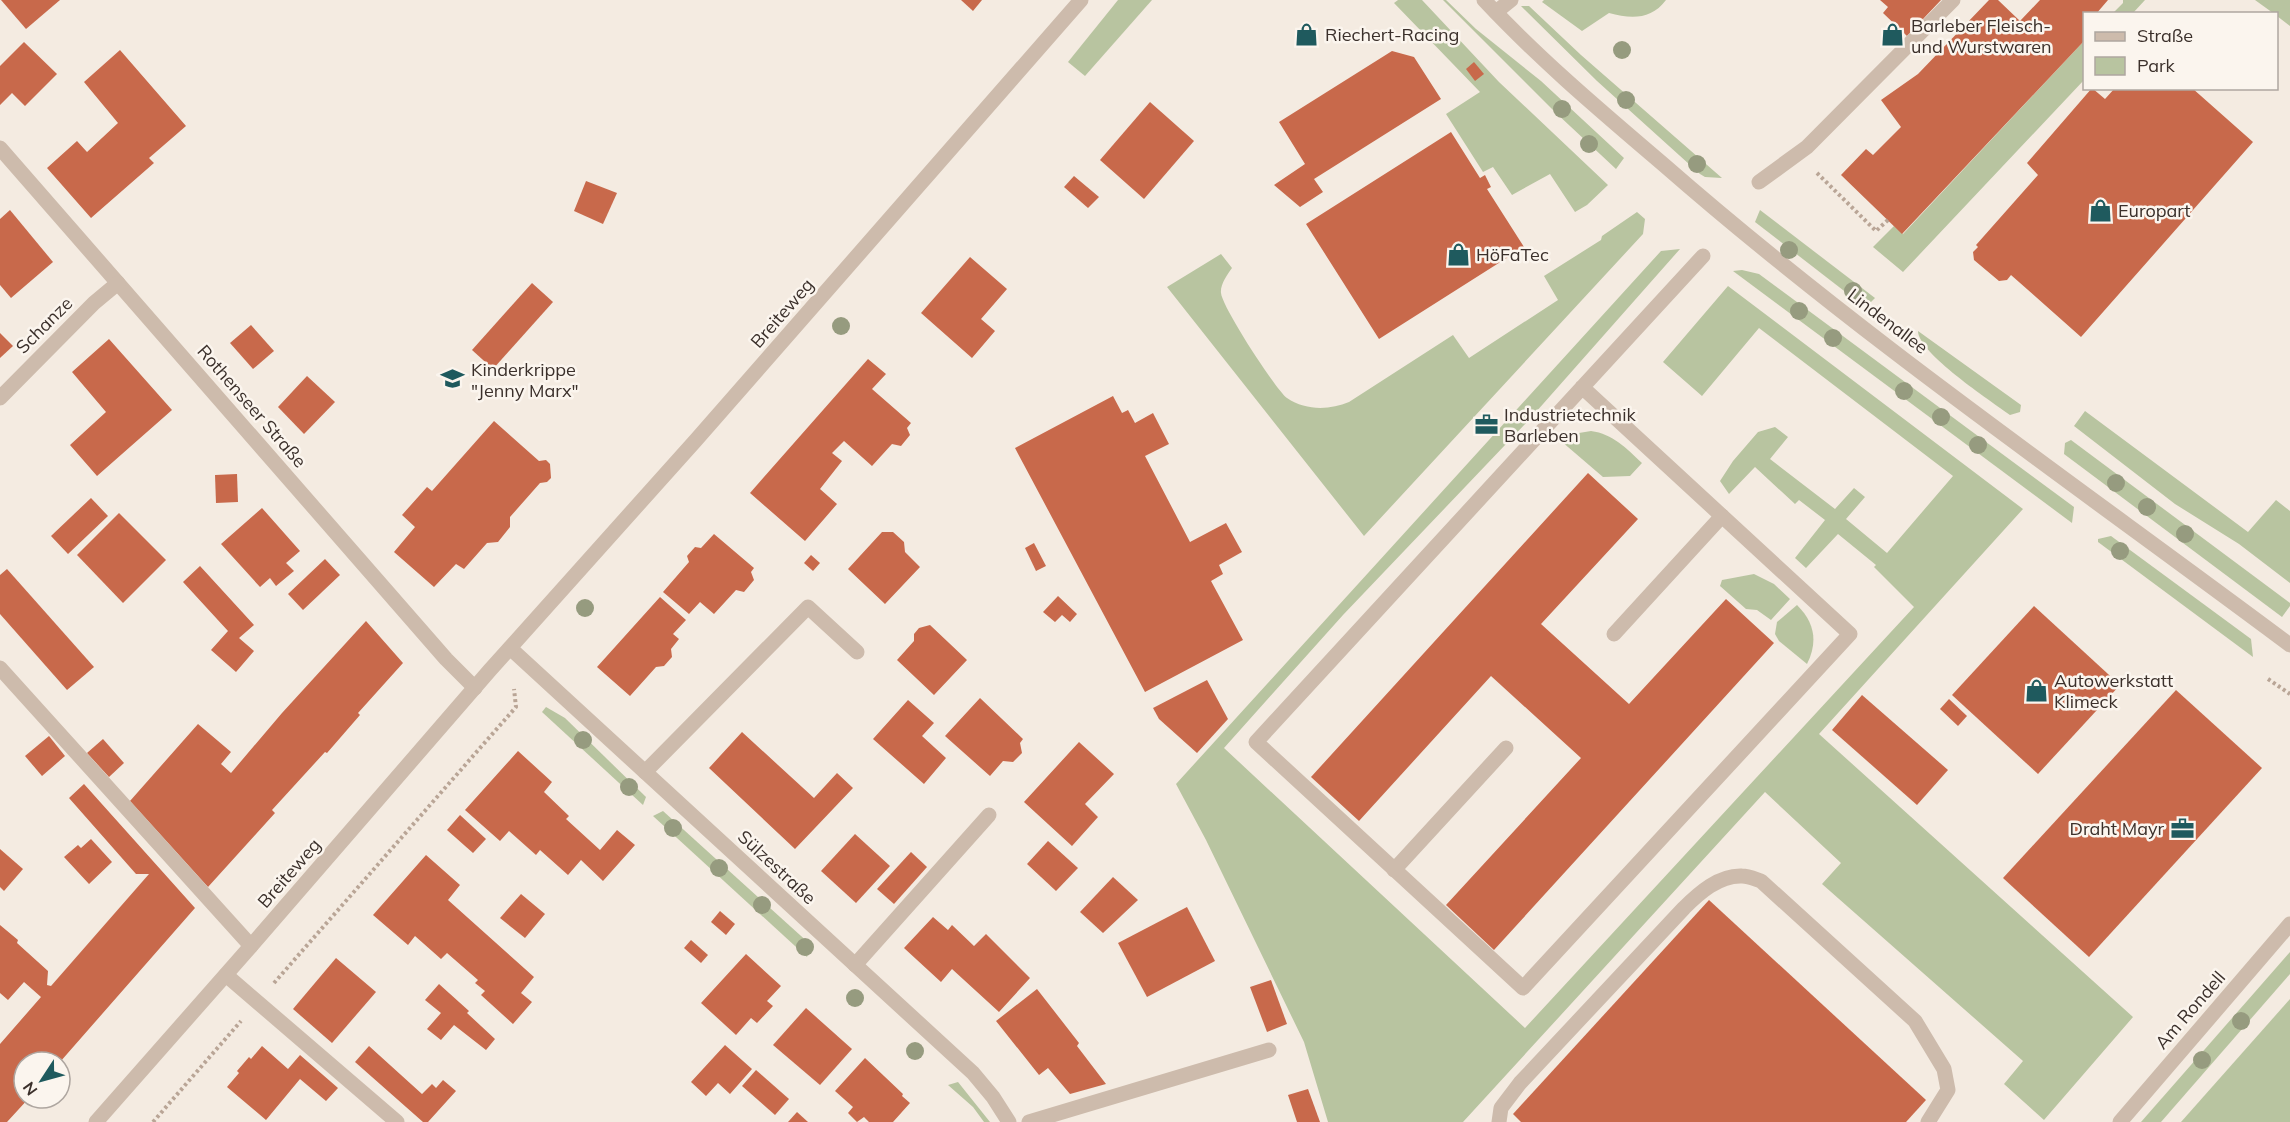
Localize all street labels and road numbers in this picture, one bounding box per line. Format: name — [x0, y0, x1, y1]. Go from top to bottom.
street label: Breiteweg — [746, 273, 818, 353]
street label: Lindenallee — [1843, 283, 1933, 359]
street label: Schanze — [11, 292, 77, 358]
street label: Rothenseer Straße — [192, 340, 312, 472]
street label: Sülzestraße — [733, 825, 821, 909]
street label: Breiteweg — [253, 833, 325, 913]
street label: Am Rondell — [2150, 966, 2230, 1054]

